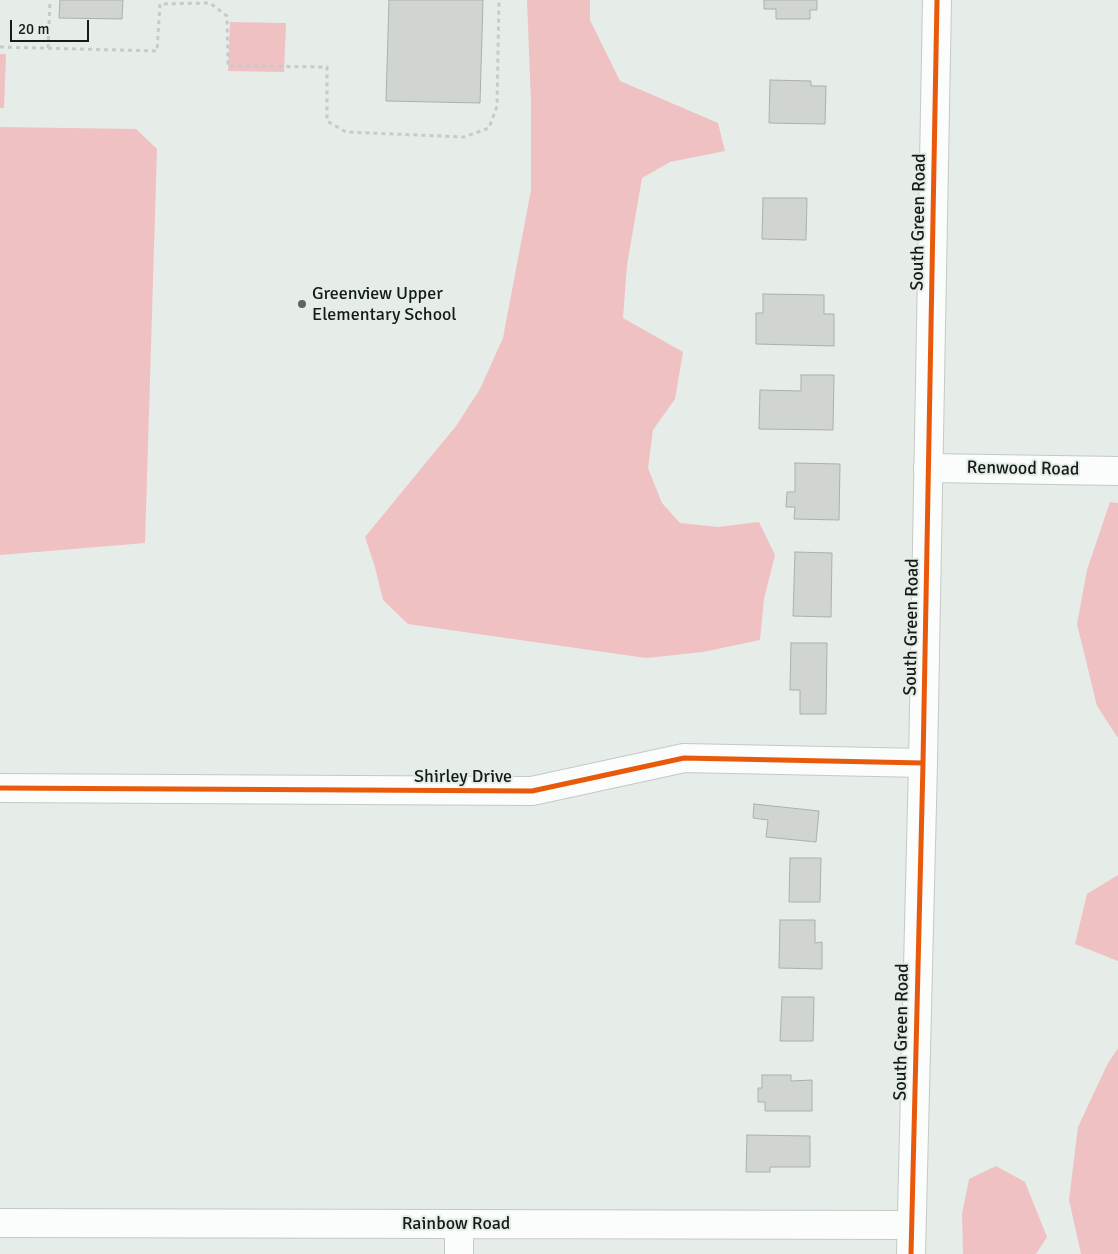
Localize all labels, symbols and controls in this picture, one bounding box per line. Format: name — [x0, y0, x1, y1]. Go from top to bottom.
scale bar — [12, 10, 91, 42]
text: 20 m — [18, 20, 49, 38]
street label: South Green Road — [907, 153, 931, 291]
place label: Greenview Upper Elementary School — [312, 283, 457, 326]
marker: Greenview Upper Elementary School — [296, 298, 308, 310]
street label: Renwood Road — [967, 457, 1079, 481]
street label: South Green Road — [900, 558, 924, 696]
street label: Shirley Drive — [414, 766, 512, 788]
street label: South Green Road — [890, 963, 914, 1101]
street label: Rainbow Road — [402, 1213, 510, 1235]

